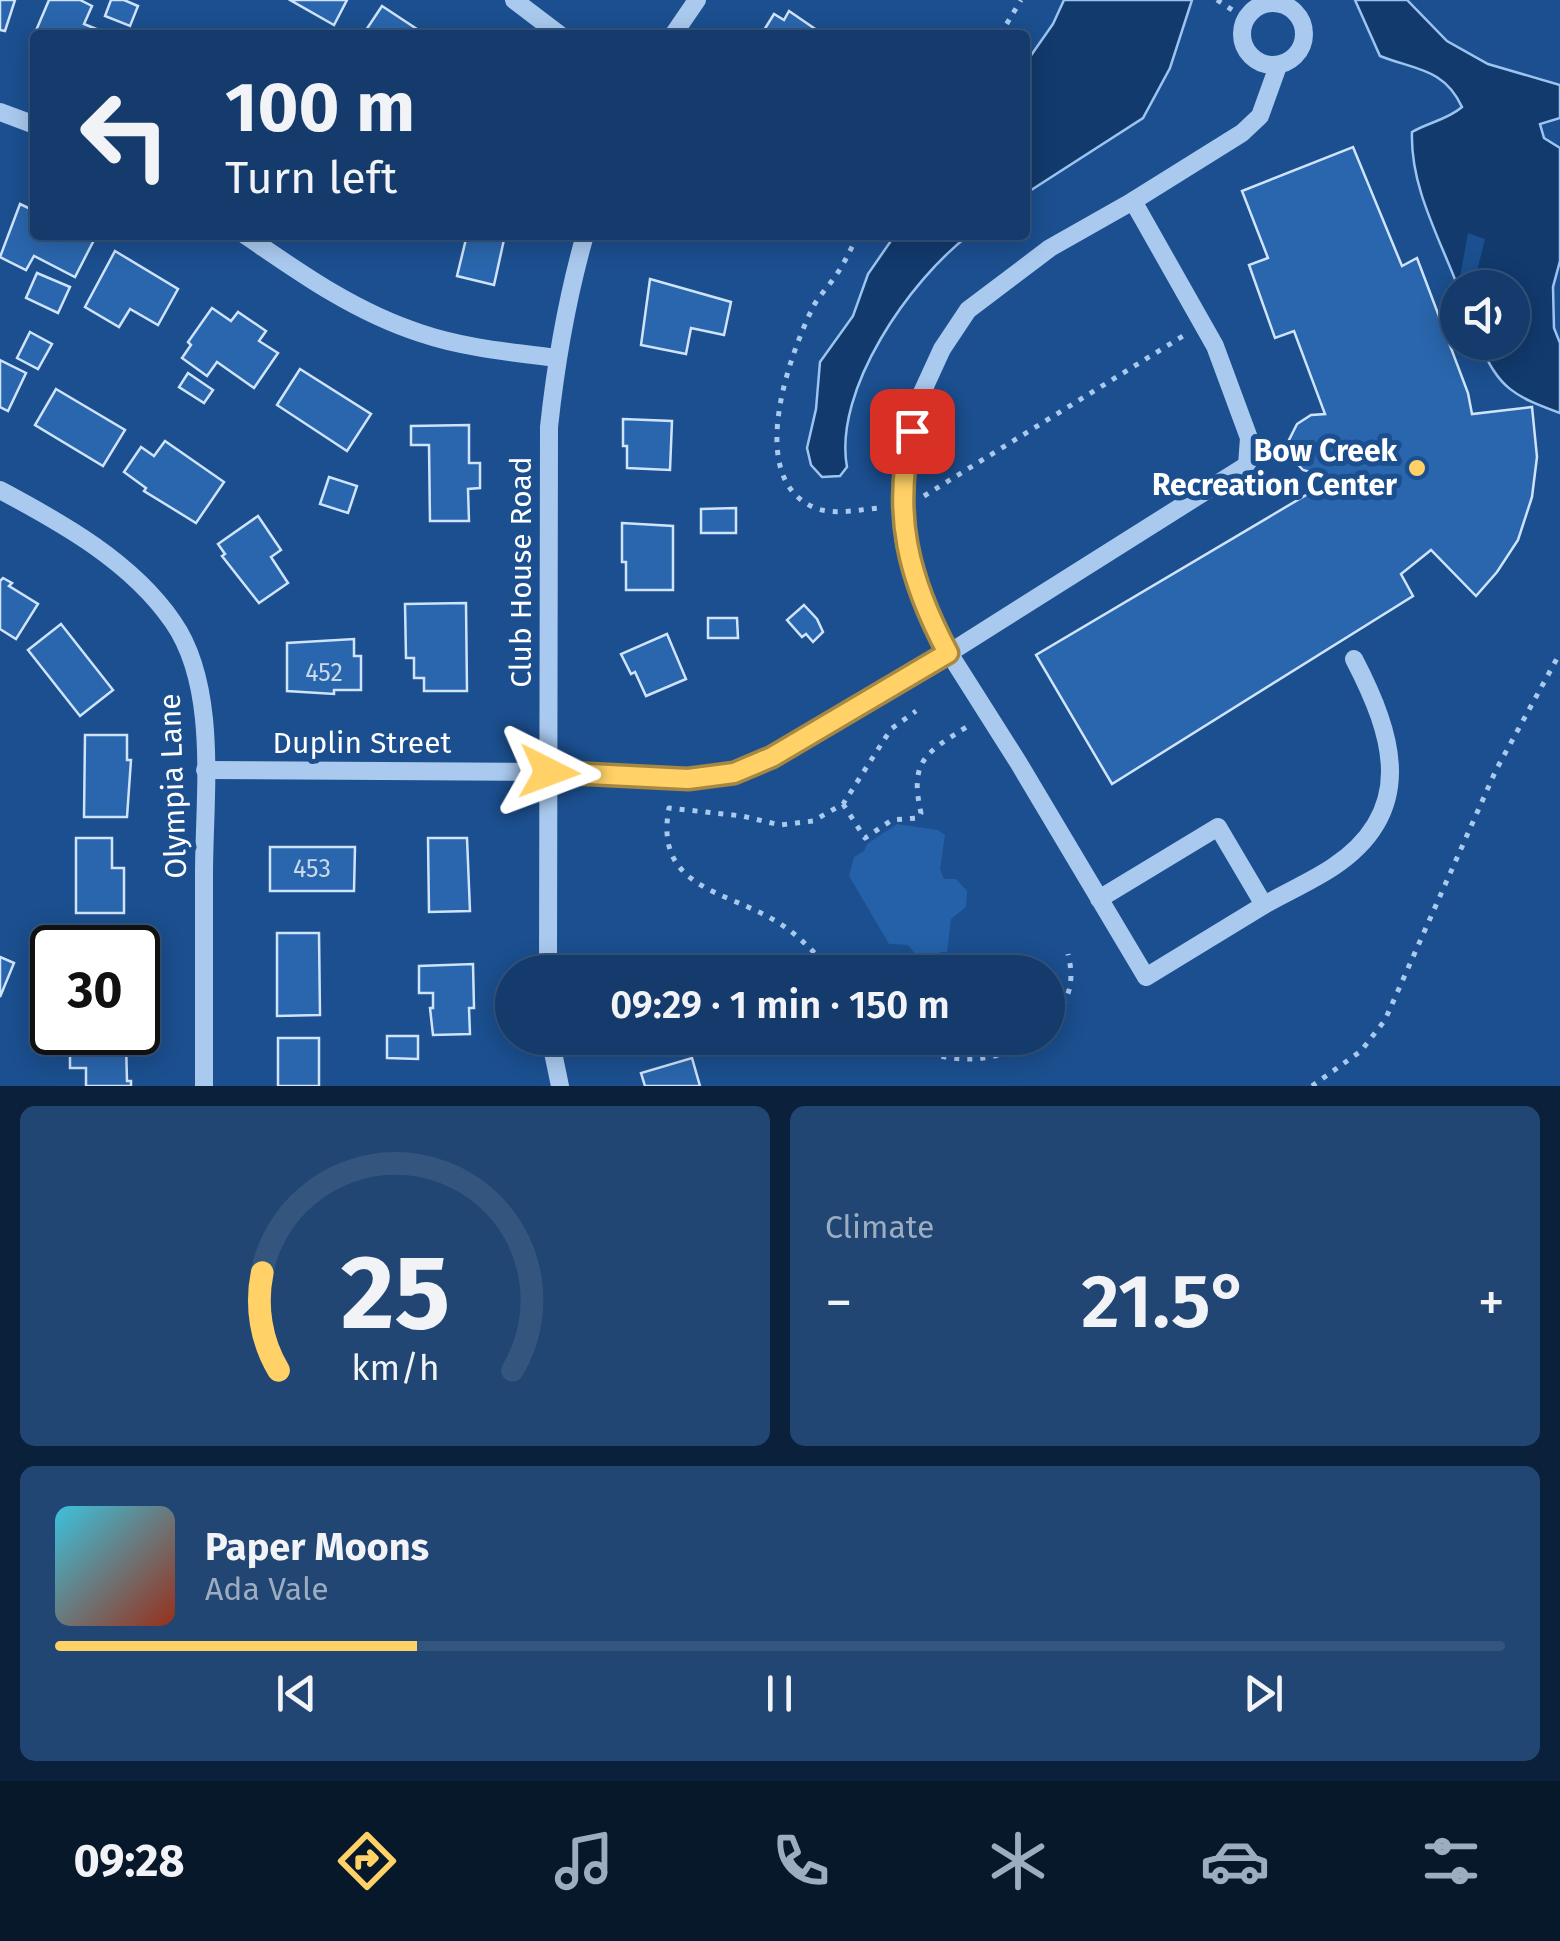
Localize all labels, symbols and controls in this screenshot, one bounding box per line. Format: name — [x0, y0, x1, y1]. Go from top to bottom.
text: 100 m — [225, 66, 415, 150]
icon: left — [60, 70, 190, 200]
text: Turn left — [225, 151, 397, 205]
map controls — [1440, 270, 1530, 360]
button: sound — [1440, 270, 1530, 360]
pin — [870, 389, 955, 474]
icon: arrive — [885, 404, 940, 459]
place label: Bow Creek Recreation Center — [1152, 433, 1398, 503]
street label: Club House Road — [503, 456, 539, 688]
marker: Bow Creek Recreation Center — [1406, 457, 1428, 479]
house number: 452 — [305, 658, 343, 688]
street label: Olympia Lane — [152, 693, 194, 879]
position arrow — [497, 720, 601, 824]
street label: Duplin Street — [273, 725, 452, 761]
house number: 453 — [293, 854, 331, 884]
speed limit sign: 30 — [30, 925, 160, 1055]
text: 09:29 · 1 min · 150 m — [610, 982, 950, 1028]
text: Climate — [825, 1208, 934, 1246]
text: 25 — [340, 1231, 450, 1356]
text: 21.5° — [1081, 1257, 1249, 1347]
text: − — [825, 1270, 853, 1336]
text: + — [1478, 1270, 1505, 1336]
text: km/h — [351, 1347, 439, 1389]
text: Paper Moons — [205, 1524, 429, 1570]
text: Ada Vale — [205, 1570, 329, 1608]
icon: previous — [269, 1666, 324, 1721]
icon: pause — [752, 1666, 807, 1721]
icon: next — [1236, 1666, 1291, 1721]
icon: directions — [332, 1826, 402, 1896]
icon: music — [549, 1826, 619, 1896]
icon: phone — [766, 1826, 836, 1896]
icon: climate — [983, 1826, 1053, 1896]
icon: car — [1200, 1826, 1270, 1896]
icon: filters — [1416, 1826, 1486, 1896]
text: 09:28 — [73, 1834, 185, 1888]

